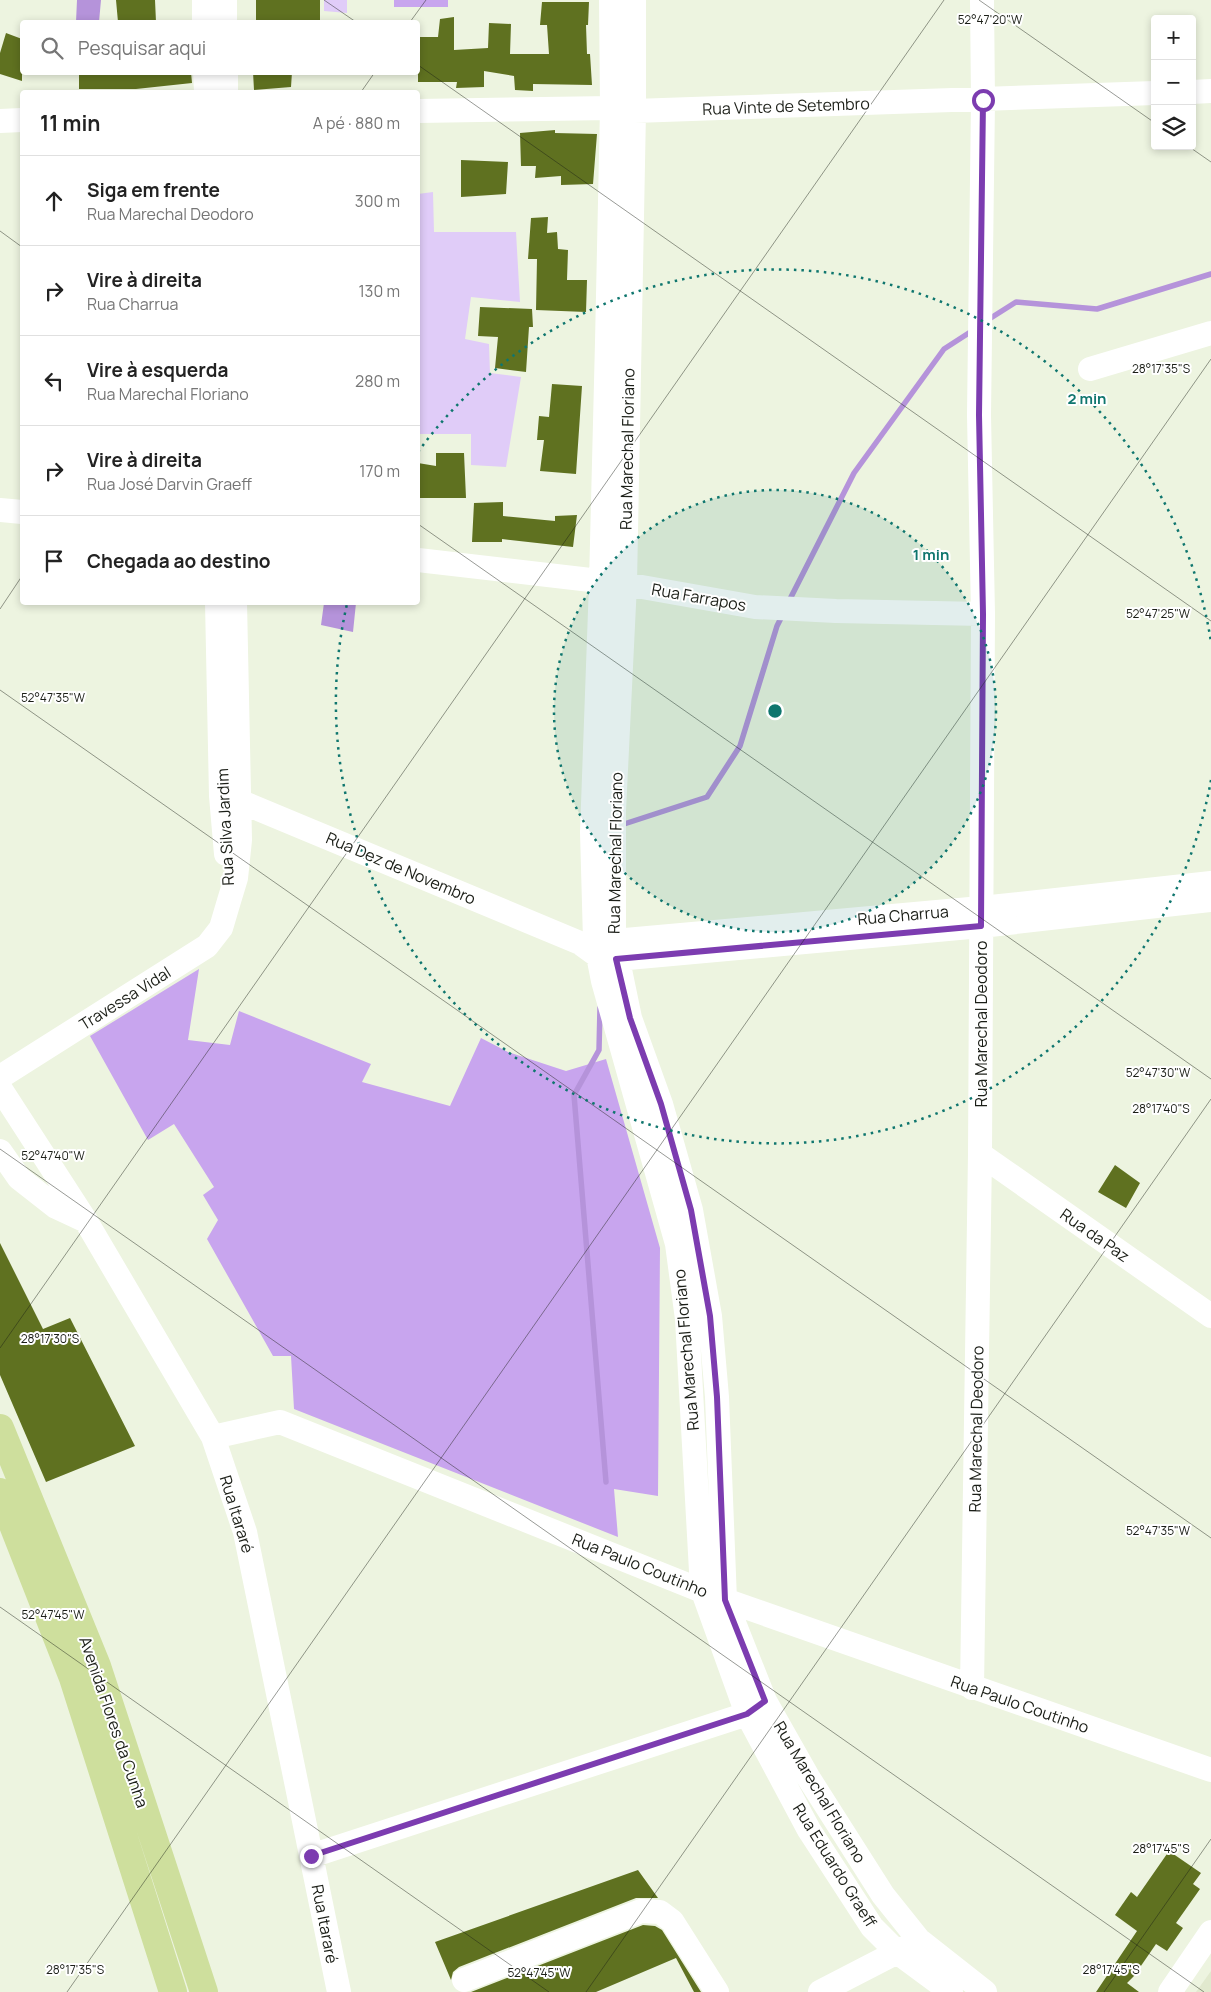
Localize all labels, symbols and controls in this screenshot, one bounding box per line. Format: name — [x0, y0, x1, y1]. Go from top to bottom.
text: 52°47'20"W — [958, 11, 1023, 28]
map controls — [1151, 15, 1196, 150]
button: + — [1151, 15, 1196, 60]
search box — [20, 20, 420, 75]
icon: search — [38, 34, 66, 62]
text: Pesquisar aqui — [78, 35, 206, 61]
button: − — [1151, 60, 1196, 105]
route start — [972, 89, 995, 112]
street label: Rua Vinte de Setembro — [702, 92, 870, 120]
button: layers — [1151, 105, 1196, 150]
text: 11 min — [40, 109, 101, 137]
text: A pé · 880 m — [313, 112, 400, 134]
text: Siga em frente — [87, 177, 220, 203]
icon: ahead — [40, 187, 68, 215]
text: 300 m — [355, 190, 400, 212]
text: Rua Marechal Deodoro — [87, 203, 254, 225]
text: Vire à direita — [87, 267, 202, 293]
icon: right — [40, 277, 68, 305]
text: 130 m — [358, 280, 400, 302]
text: Rua Charrua — [87, 293, 178, 315]
text: Vire à esquerda — [87, 357, 228, 383]
text: 28°17'35"S — [1132, 360, 1190, 377]
icon: left — [40, 367, 68, 395]
street label: Rua Marechal Floriano — [615, 368, 639, 530]
text: 280 m — [355, 370, 400, 392]
text: Rua Marechal Floriano — [87, 383, 249, 405]
text: 2 min — [1067, 388, 1107, 409]
text: Vire à direita — [87, 447, 202, 473]
icon: right — [40, 457, 68, 485]
text: 170 m — [359, 460, 400, 482]
text: Rua José Darvin Graeff — [87, 473, 252, 495]
text: 1 min — [913, 544, 949, 565]
icon: arrive — [40, 547, 68, 575]
text: Chegada ao destino — [87, 548, 270, 574]
street label: Rua Farrapos — [650, 578, 748, 616]
text: 52°47'25"W — [1126, 605, 1191, 622]
text: 52°47'35"W — [21, 689, 86, 706]
centre of rings — [766, 702, 784, 720]
street label: Rua Silva Jardim — [211, 768, 239, 886]
street label: Rua Marechal Floriano — [603, 772, 627, 934]
street label: Rua Dez de Novembro — [323, 826, 479, 910]
street label: Rua Charrua — [856, 900, 950, 930]
street label: Rua Marechal Deodoro — [970, 941, 992, 1107]
street label: Travessa Vidal — [75, 961, 175, 1035]
text: 52°47'30"W — [1126, 1064, 1191, 1081]
text: 28°17'40"S — [1132, 1100, 1190, 1117]
text: 52°47'40"W — [21, 1147, 85, 1164]
street label: Rua da Paz — [1056, 1203, 1134, 1267]
street label: Rua Marechal Floriano — [668, 1268, 704, 1432]
text: 28°17'30"S — [21, 1330, 79, 1347]
street label: Rua Marechal Deodoro — [964, 1345, 988, 1513]
street label: Rua Itararé — [215, 1472, 259, 1556]
text: 52°47'35"W — [1126, 1522, 1191, 1539]
street label: Rua Paulo Coutinho — [569, 1528, 711, 1602]
text: 52°47'45"W — [22, 1606, 85, 1623]
street label: Avenida Flores da Cunha — [74, 1634, 154, 1810]
street label: Rua Paulo Coutinho — [948, 1670, 1092, 1738]
street label: Rua Marechal Floriano — [769, 1717, 871, 1867]
street label: Rua Eduardo Graeff — [788, 1799, 882, 1931]
text: 28°17'45"S — [1132, 1840, 1190, 1857]
route end — [300, 1845, 323, 1868]
street label: Rua Itararé — [307, 1883, 343, 1965]
text: 28°17'35"S — [46, 1961, 104, 1978]
text: 28°17'45"S — [1082, 1961, 1140, 1978]
text: 52°47'45"W — [508, 1964, 571, 1981]

